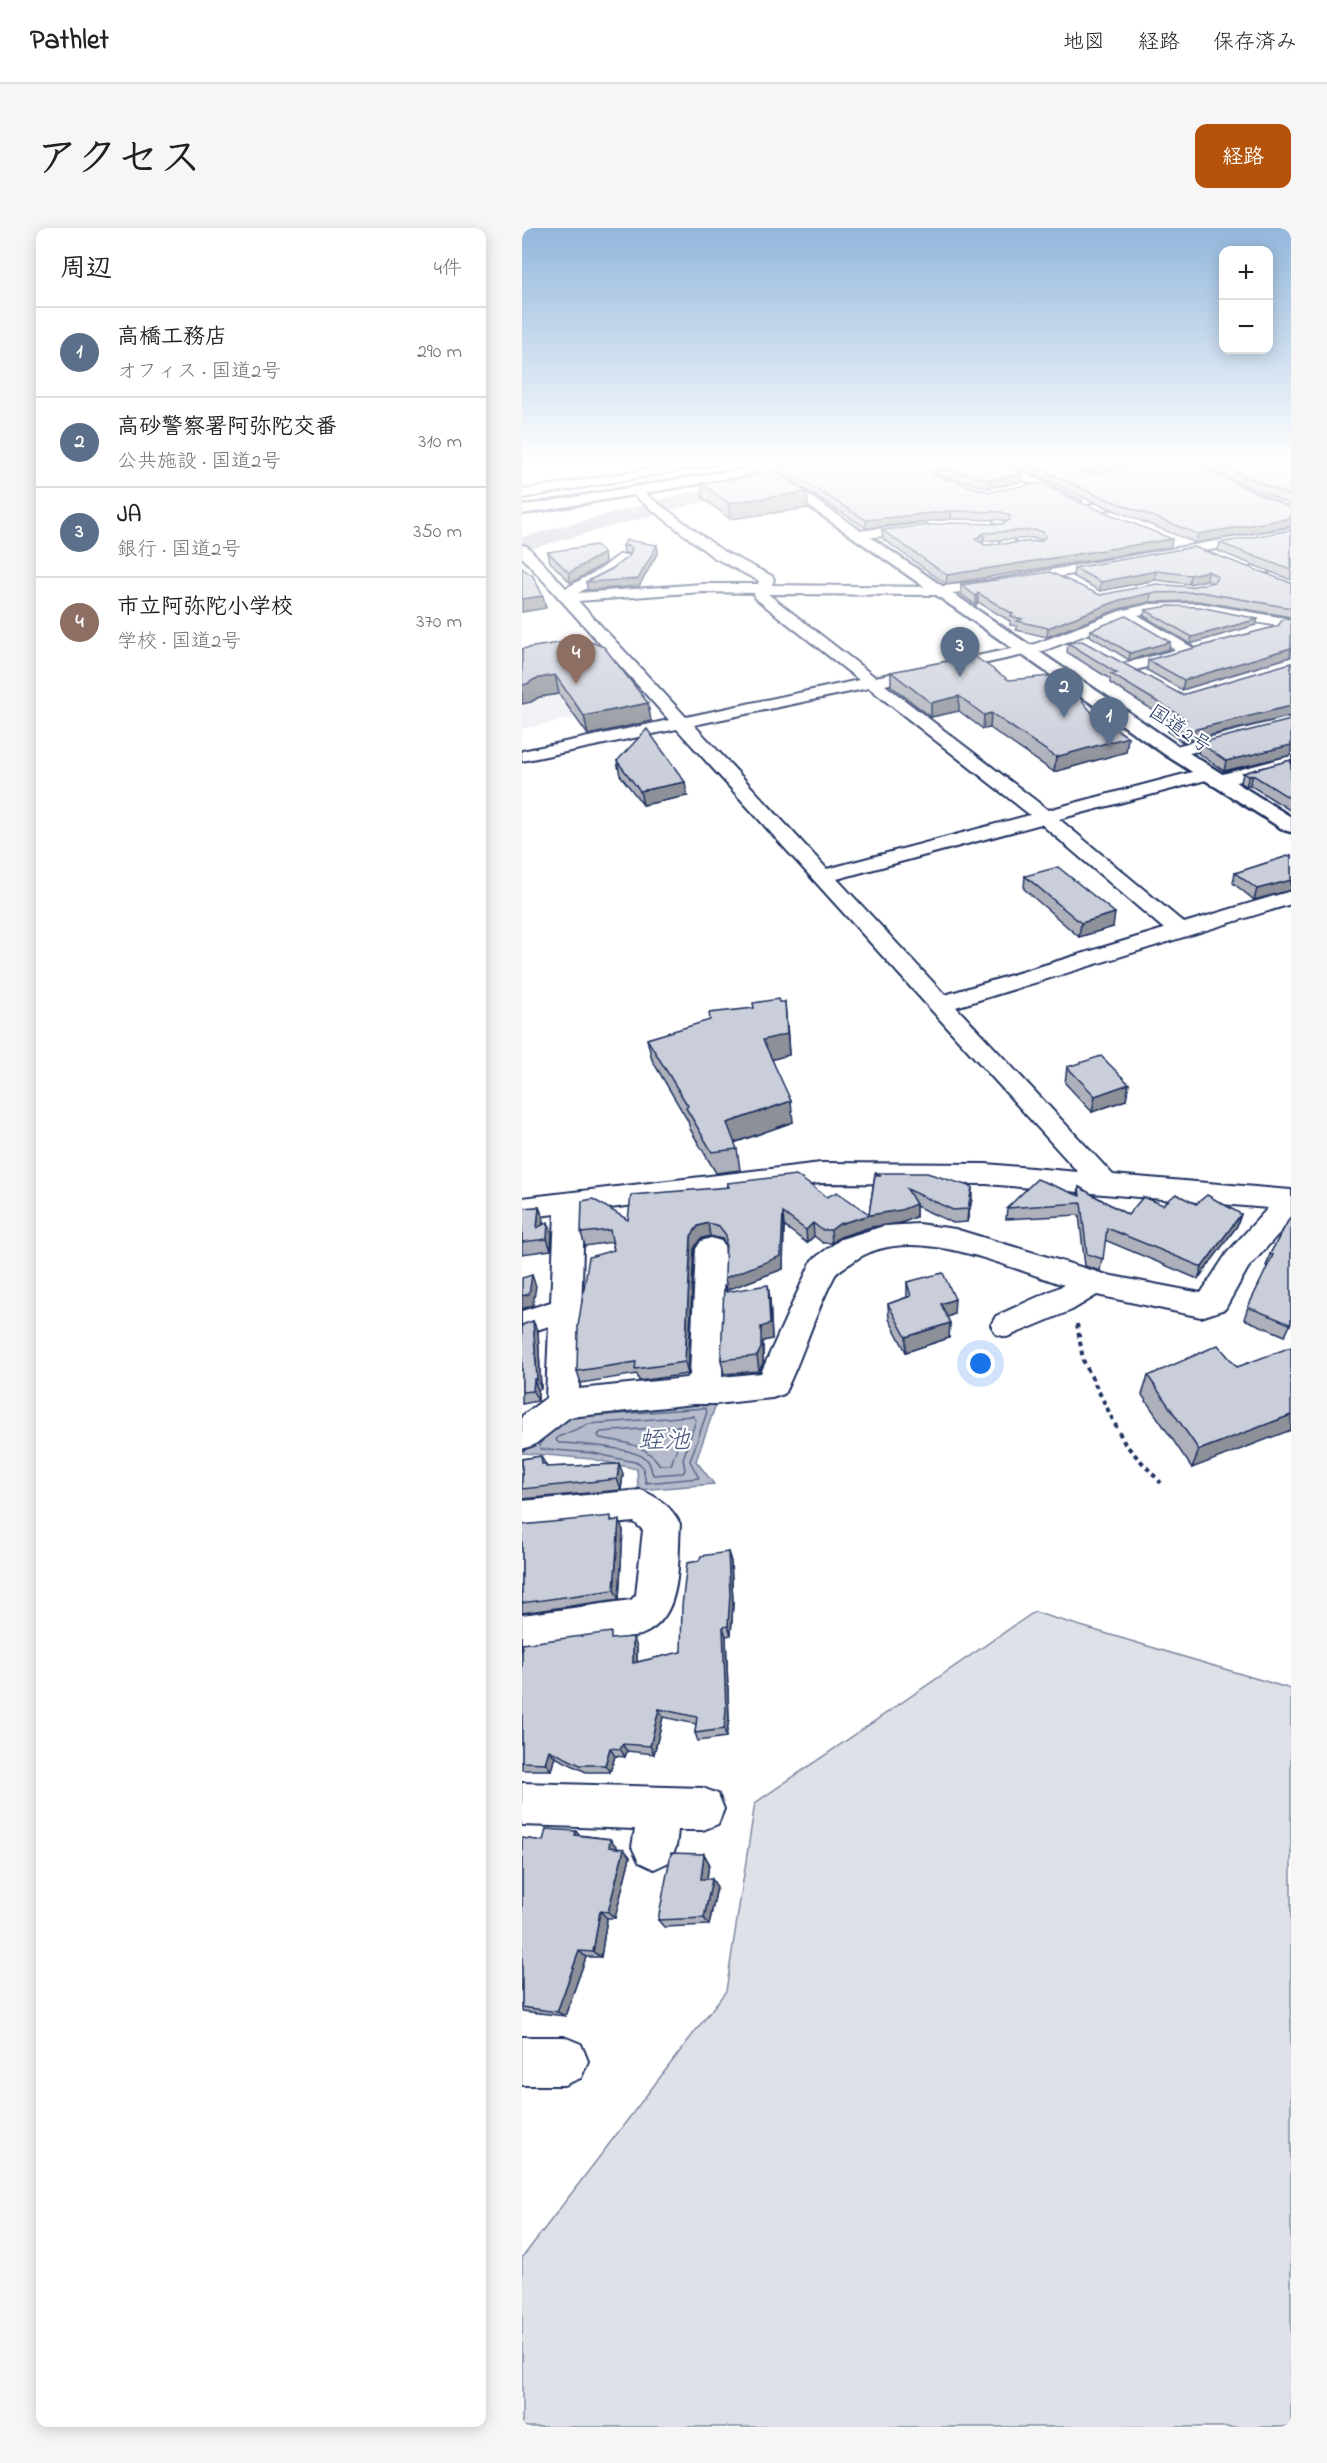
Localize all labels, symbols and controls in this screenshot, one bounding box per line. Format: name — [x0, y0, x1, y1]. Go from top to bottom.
text: Pathlet — [30, 21, 109, 62]
text: 地図 — [1063, 28, 1105, 58]
text: 経路 — [1138, 28, 1180, 58]
text: 保存済み — [1213, 28, 1297, 58]
button: 経路 — [1195, 124, 1291, 188]
text: アクセス — [36, 130, 201, 191]
map controls — [1219, 246, 1273, 354]
button: + — [1219, 246, 1273, 300]
text: 周辺 — [60, 251, 112, 289]
text: 4件 — [434, 255, 462, 284]
button: − — [1219, 300, 1273, 354]
text: 高橋工務店 — [117, 322, 227, 354]
text: 1 — [76, 338, 83, 367]
text: 290 m — [417, 338, 462, 367]
text: オフィス · 国道2号 — [117, 358, 281, 387]
text: 高砂警察署阿弥陀交番 — [117, 412, 337, 444]
text: 2 — [75, 428, 84, 457]
text: 310 m — [418, 428, 462, 457]
text: 公共施設 · 国道2号 — [117, 448, 281, 477]
text: JA — [117, 500, 141, 532]
text: 3 — [75, 518, 84, 547]
text: 350 m — [413, 518, 462, 547]
text: 銀行 · 国道2号 — [117, 536, 241, 565]
text: 市立阿弥陀小学校 — [117, 592, 293, 624]
text: 4 — [75, 608, 84, 637]
text: 370 m — [416, 608, 462, 637]
text: 学校 · 国道2号 — [117, 628, 241, 657]
pin: 3 — [940, 628, 980, 677]
pin: 4 — [556, 634, 596, 684]
pin: 2 — [1044, 668, 1084, 718]
pin: 1 — [1090, 698, 1128, 747]
street label: 国道2号 — [1142, 698, 1216, 762]
your location — [966, 1349, 995, 1378]
water label: 蛭池 — [638, 1423, 691, 1461]

